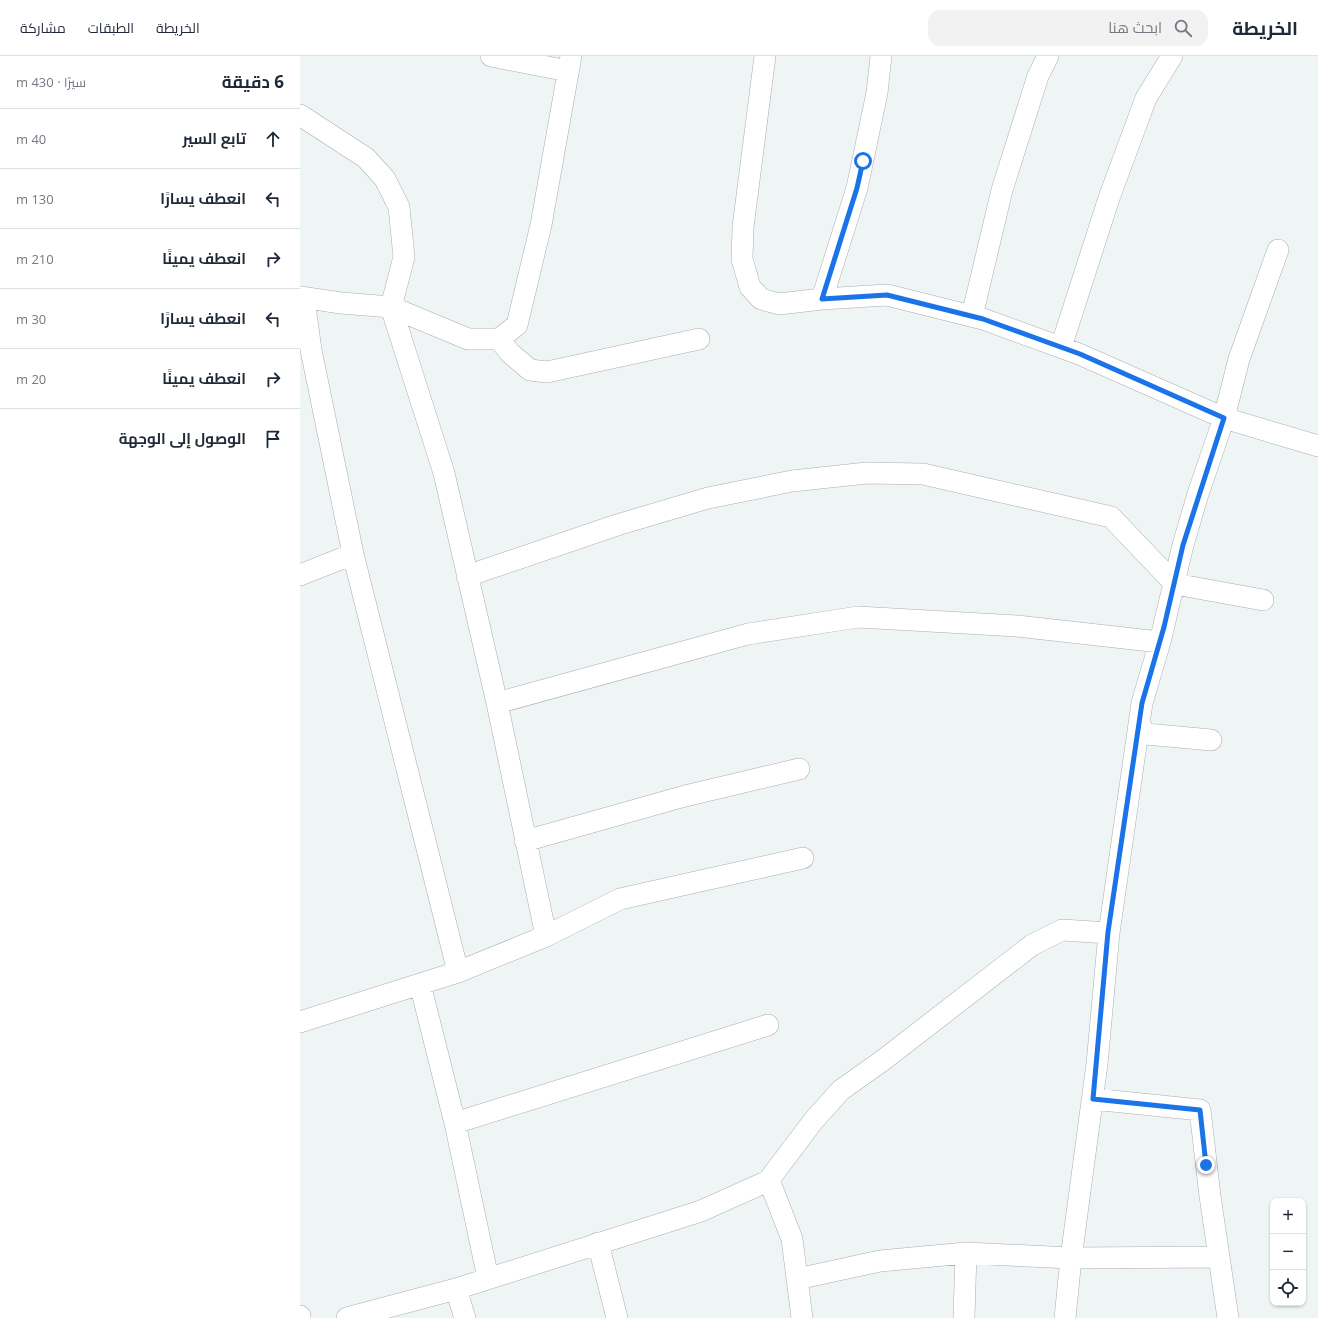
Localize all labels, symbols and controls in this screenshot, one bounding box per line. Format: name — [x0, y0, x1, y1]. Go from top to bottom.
search box — [928, 10, 1208, 46]
text: الخريطة — [1232, 15, 1298, 41]
text: ابحث هنا — [1108, 17, 1162, 37]
icon: search — [1172, 17, 1194, 39]
text: مشاركة — [20, 18, 66, 37]
text: الطبقات — [88, 18, 134, 37]
text: الخريطة — [156, 18, 200, 37]
text: 6 دقيقة — [222, 70, 284, 93]
text: سيرًا · 430 m — [16, 73, 86, 91]
text: تابع السير — [182, 128, 246, 148]
icon: ahead — [262, 128, 284, 150]
text: 40 m — [16, 130, 46, 148]
route start — [854, 152, 872, 170]
text: انعطف يسارًا — [160, 188, 246, 208]
icon: left — [262, 188, 284, 210]
text: 130 m — [16, 190, 54, 208]
text: انعطف يمينًا — [162, 248, 246, 268]
icon: right — [262, 248, 284, 270]
text: 210 m — [16, 250, 54, 268]
text: انعطف يسارًا — [160, 308, 246, 328]
icon: left — [262, 308, 284, 330]
text: 30 m — [16, 310, 46, 328]
text: انعطف يمينًا — [162, 368, 246, 388]
icon: right — [262, 368, 284, 390]
text: 20 m — [16, 370, 46, 388]
text: الوصول إلى الوجهة — [119, 428, 246, 448]
icon: arrive — [262, 428, 284, 450]
route end — [1197, 1156, 1215, 1174]
map controls — [1270, 1198, 1306, 1306]
button: + — [1270, 1198, 1306, 1234]
button: − — [1270, 1234, 1306, 1270]
button: locate — [1270, 1270, 1306, 1306]

